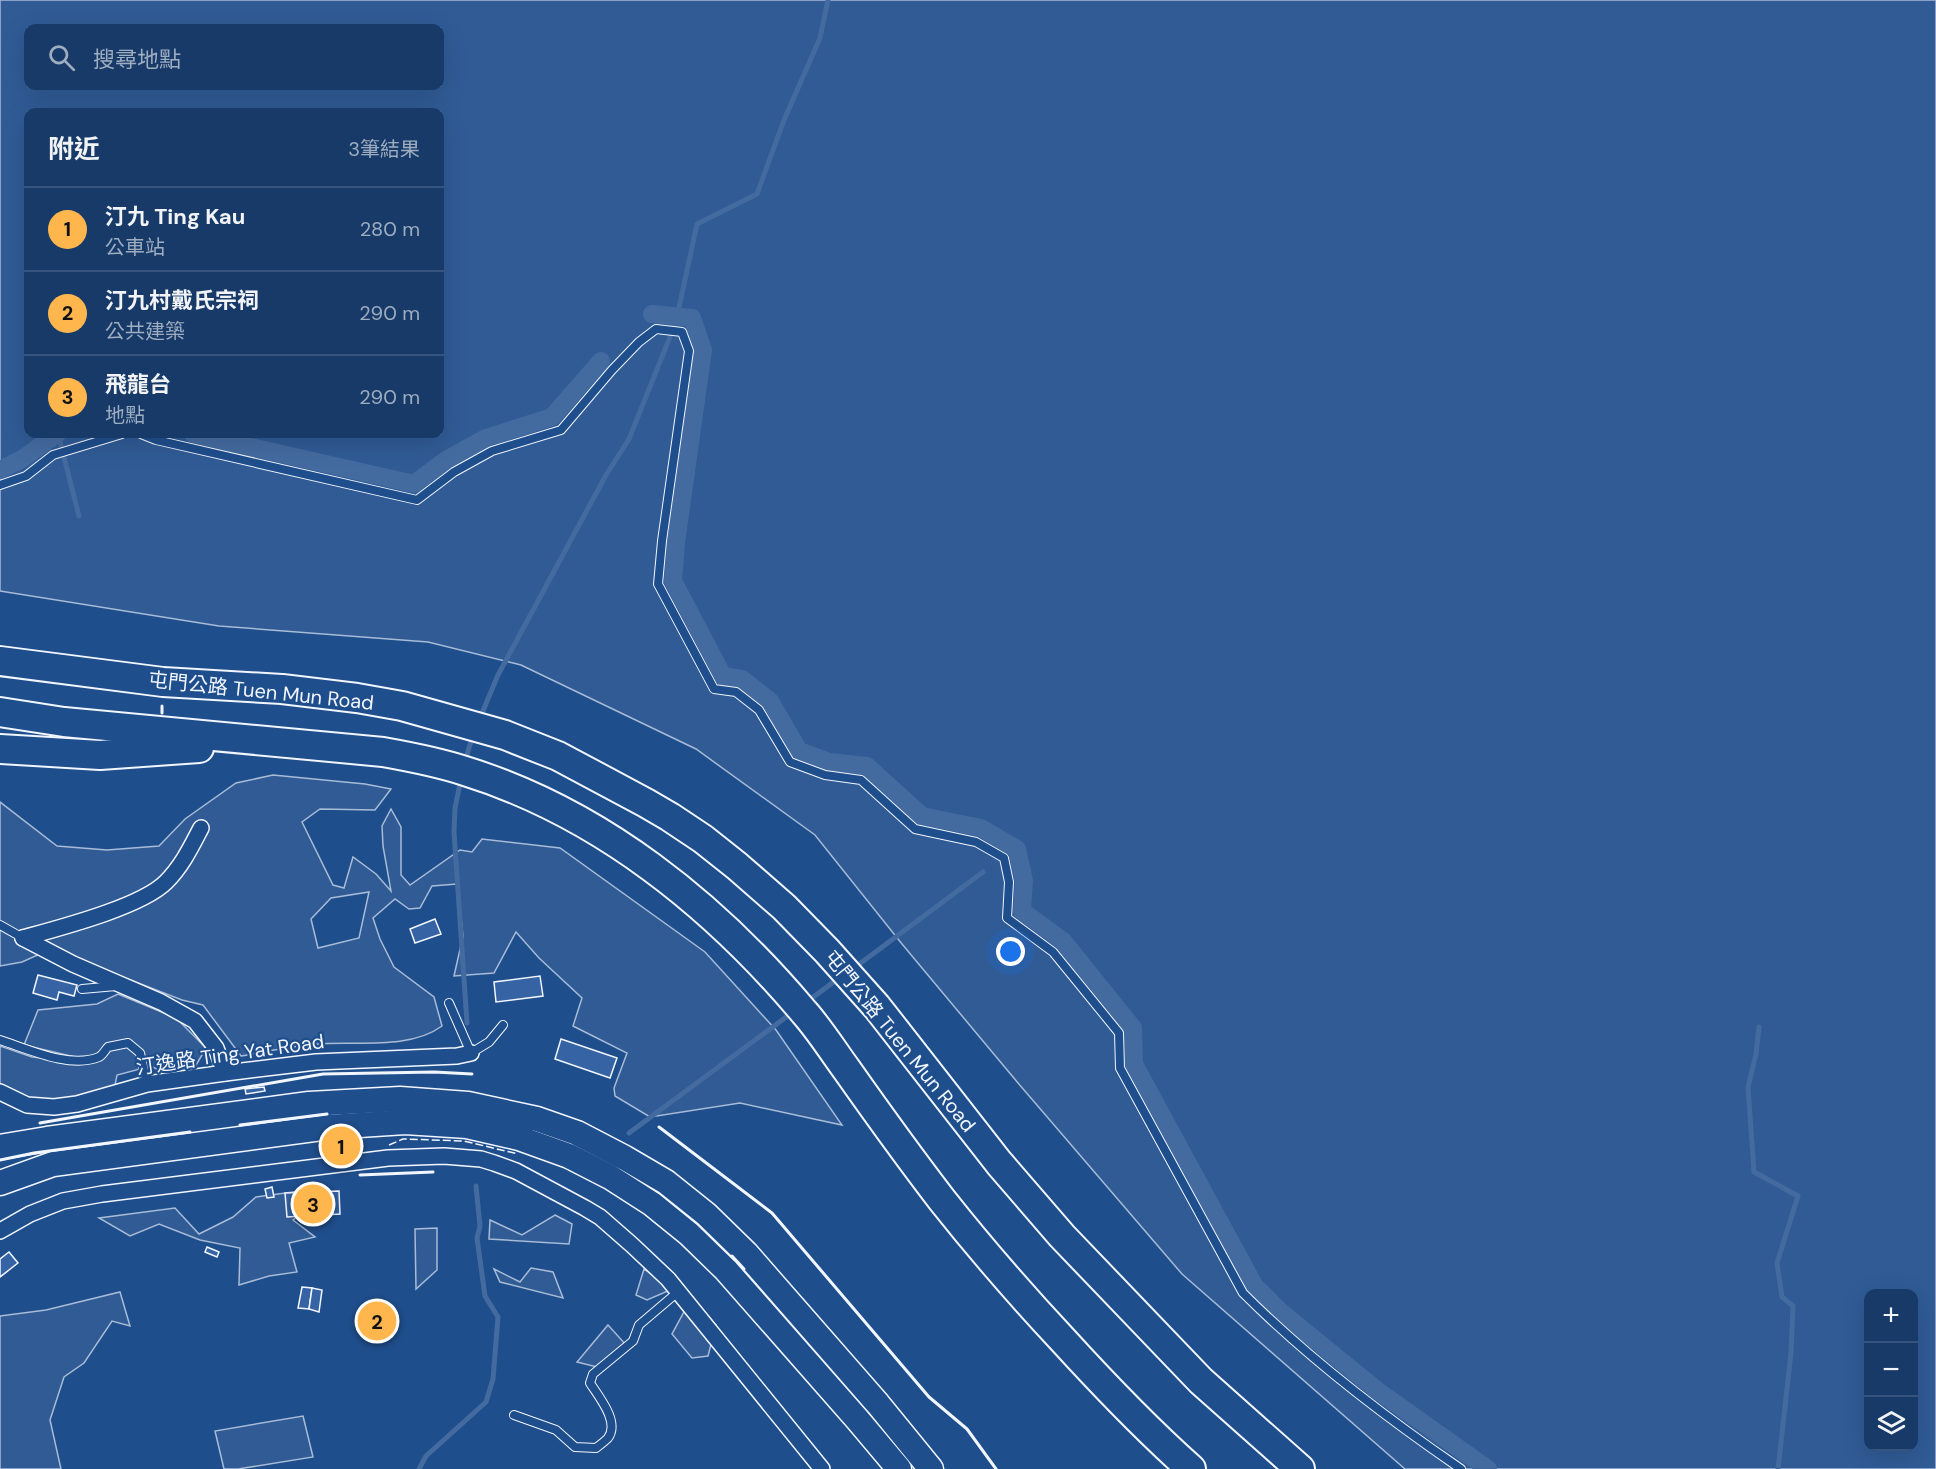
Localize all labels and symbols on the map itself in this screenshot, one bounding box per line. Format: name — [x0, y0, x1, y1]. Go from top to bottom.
street label: 屯門公路 Tuen Mun Road — [147, 666, 375, 716]
your location — [996, 937, 1025, 966]
street label: 屯門公路 Tuen Mun Road — [819, 945, 981, 1137]
street label: 汀逸路 Ting Yat Road — [134, 1028, 326, 1080]
pin: 1 — [322, 1124, 360, 1168]
pin: 3 — [294, 1182, 332, 1226]
pin: 2 — [358, 1298, 397, 1344]

